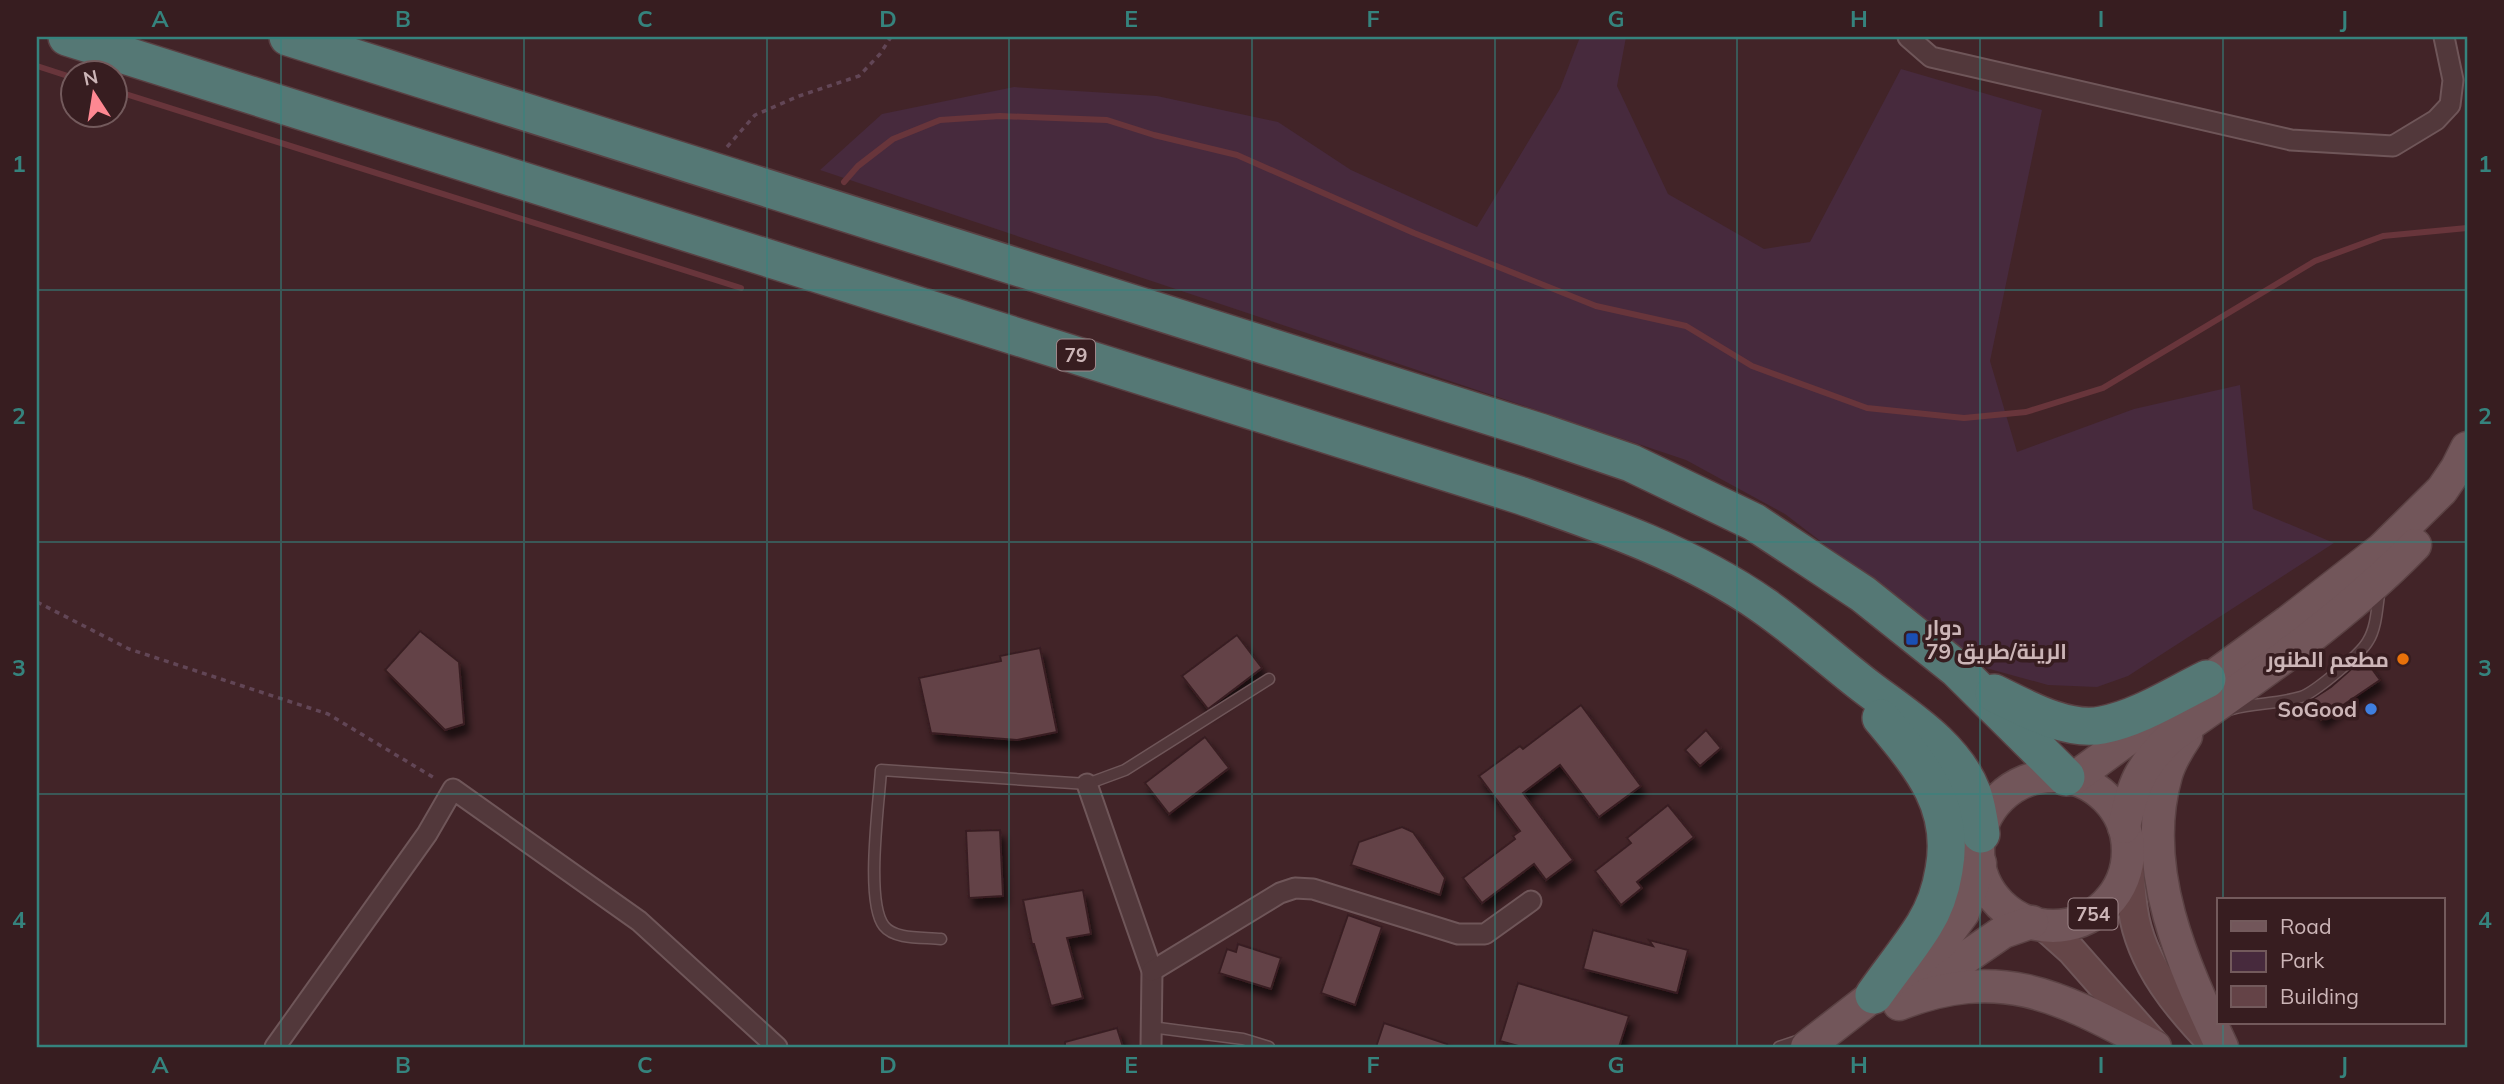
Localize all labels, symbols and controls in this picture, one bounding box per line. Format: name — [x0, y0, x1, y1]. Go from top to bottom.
text: A — [151, 4, 169, 33]
text: B — [395, 4, 411, 33]
text: C — [637, 4, 653, 33]
text: D — [879, 4, 897, 33]
text: E — [1124, 4, 1138, 33]
text: F — [1366, 4, 1380, 33]
text: G — [1607, 4, 1625, 33]
text: H — [1850, 4, 1868, 33]
text: I — [2098, 4, 2104, 33]
text: J — [2340, 4, 2348, 33]
north arrow — [60, 60, 130, 130]
text: N — [81, 64, 100, 91]
text: 1 — [12, 149, 26, 178]
text: 1 — [2478, 149, 2492, 178]
road number: 79 — [1057, 340, 1095, 370]
text: 2 — [12, 401, 26, 430]
text: 2 — [2478, 401, 2492, 430]
place label: دوار الرينة/طريق 79 — [1925, 614, 2067, 665]
marker: دوار الرينة/طريق 79 — [1904, 631, 1920, 647]
place label: مطعم الطنور — [2266, 646, 2389, 674]
marker: مطعم الطنور — [2395, 651, 2411, 667]
text: 3 — [12, 653, 26, 682]
text: 3 — [2478, 653, 2492, 682]
place label: SoGood — [2278, 696, 2357, 722]
marker: SoGood — [2363, 701, 2379, 717]
road number: 754 — [2068, 898, 2118, 930]
legend — [2217, 898, 2444, 1024]
text: 4 — [12, 905, 26, 934]
text: 4 — [2478, 905, 2492, 934]
text: Road — [2280, 913, 2331, 939]
text: Park — [2280, 947, 2324, 973]
text: Building — [2280, 983, 2359, 1009]
text: A — [151, 1050, 169, 1079]
text: B — [395, 1050, 411, 1079]
text: C — [637, 1050, 653, 1079]
text: D — [879, 1050, 897, 1079]
text: E — [1124, 1050, 1138, 1079]
text: F — [1366, 1050, 1380, 1079]
text: G — [1607, 1050, 1625, 1079]
text: H — [1850, 1050, 1868, 1079]
text: I — [2098, 1050, 2104, 1079]
text: J — [2340, 1050, 2348, 1079]

